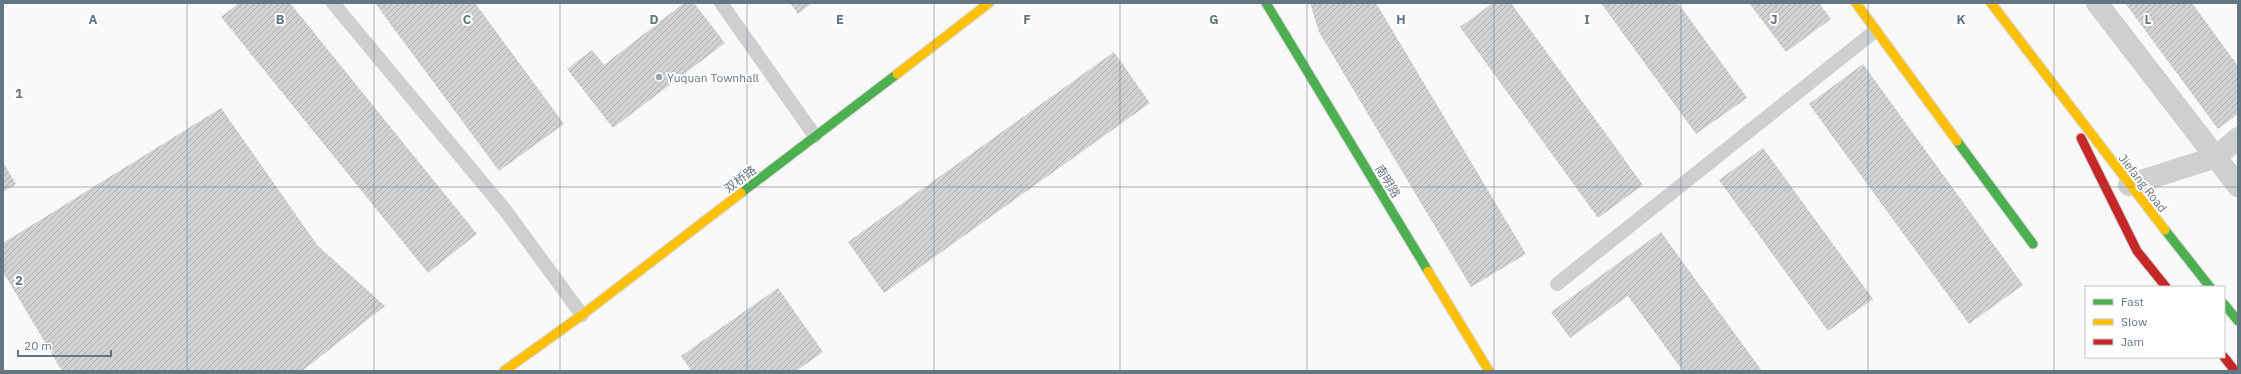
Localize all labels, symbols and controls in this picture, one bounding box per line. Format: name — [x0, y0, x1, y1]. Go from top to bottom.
text: A — [89, 11, 98, 28]
text: B — [276, 11, 285, 28]
text: C — [463, 11, 472, 28]
text: D — [649, 11, 659, 28]
text: E — [836, 11, 844, 28]
text: F — [1023, 11, 1031, 28]
text: G — [1209, 11, 1219, 28]
text: H — [1396, 11, 1406, 28]
text: I — [1584, 11, 1590, 28]
text: J — [1770, 11, 1778, 28]
text: K — [1956, 11, 1966, 28]
text: L — [2145, 11, 2152, 28]
place label: Yuquan Townhall — [667, 70, 759, 85]
marker: Yuquan Townhall — [654, 72, 664, 82]
text: 1 — [15, 85, 23, 102]
street label: Jiefang Road — [2116, 151, 2170, 215]
street label: 双桥路 — [721, 162, 759, 196]
street label: 南明路 — [1372, 162, 1404, 200]
text: 2 — [15, 272, 23, 289]
legend — [2085, 286, 2225, 358]
text: Fast — [2121, 294, 2144, 309]
text: Slow — [2121, 314, 2147, 329]
scale bar — [18, 332, 111, 358]
text: Jam — [2121, 334, 2144, 349]
text: 20 m — [24, 338, 52, 353]

